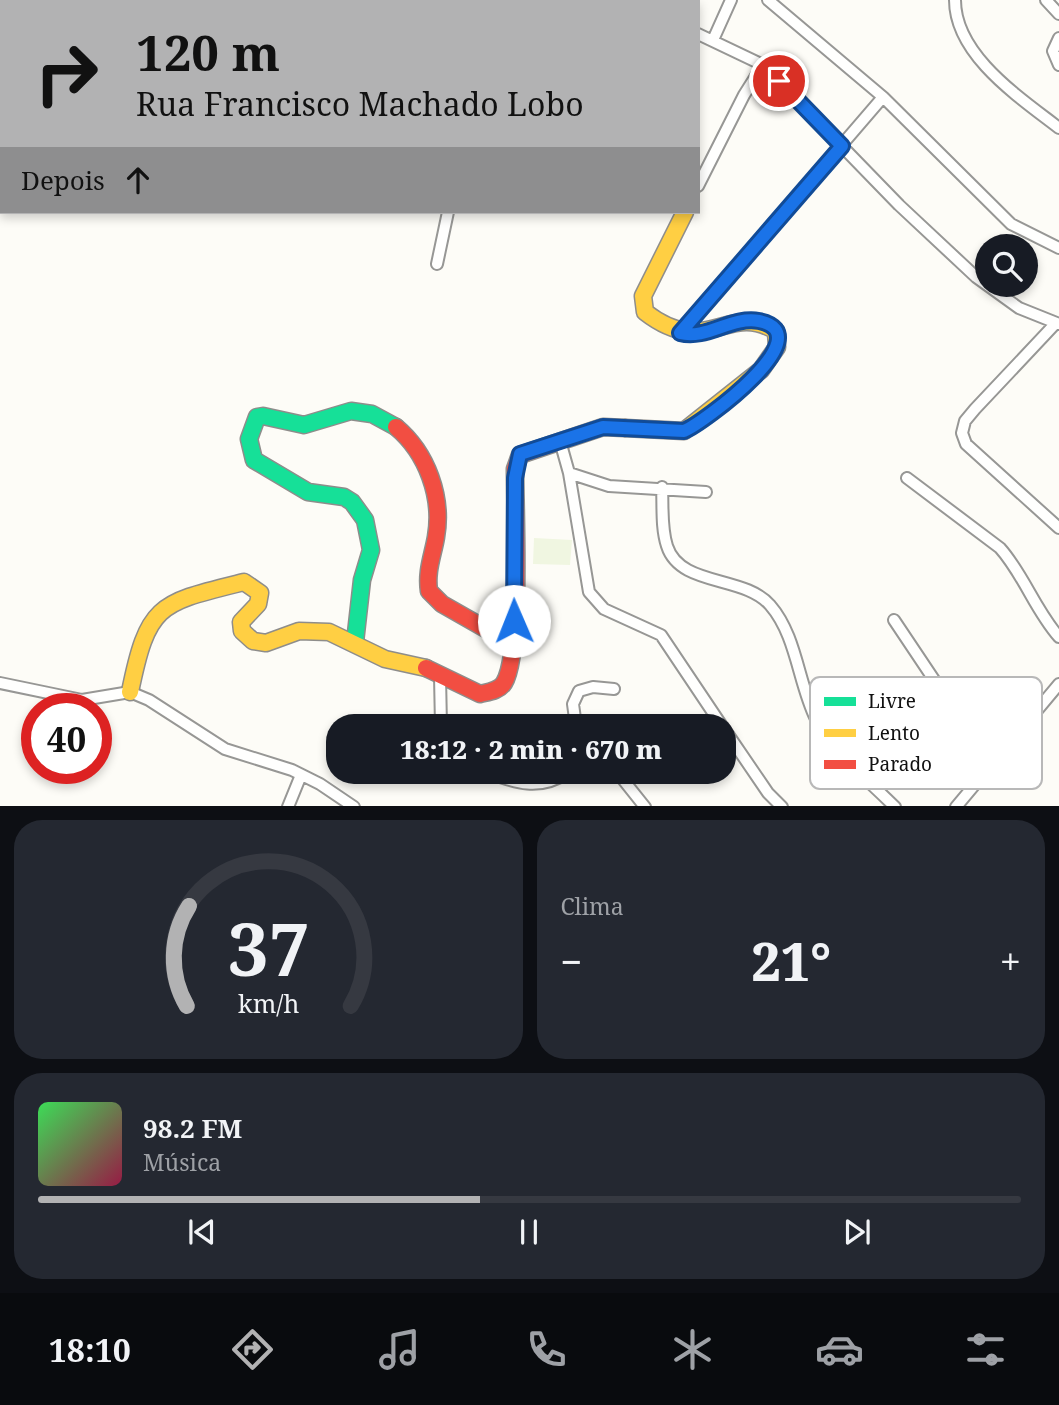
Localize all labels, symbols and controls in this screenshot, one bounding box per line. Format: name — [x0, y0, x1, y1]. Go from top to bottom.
text: 120 m — [136, 19, 280, 85]
icon: right — [21, 28, 112, 119]
pin — [749, 51, 809, 111]
icon: arrive — [760, 62, 798, 100]
text: Rua Francisco Machado Lobo — [136, 82, 584, 125]
icon: ahead — [119, 161, 157, 199]
text: Depois — [21, 162, 105, 198]
map controls — [975, 234, 1038, 297]
button: search — [975, 234, 1038, 297]
position arrow — [477, 584, 551, 658]
legend — [810, 677, 1042, 789]
text: Livre — [868, 688, 916, 714]
speed limit sign: 40 — [21, 693, 112, 784]
text: Lento — [868, 720, 920, 746]
text: 18:12 · 2 min · 670 m — [400, 731, 662, 767]
text: Parado — [868, 751, 932, 777]
text: Clima — [561, 890, 624, 922]
text: 37 — [227, 898, 309, 997]
text: 21° — [751, 925, 831, 996]
text: − — [561, 935, 583, 987]
text: + — [1000, 935, 1021, 987]
text: km/h — [238, 985, 299, 1019]
text: 98.2 FM — [143, 1110, 242, 1146]
text: Música — [143, 1146, 221, 1178]
icon: previous — [183, 1213, 221, 1251]
icon: pause — [510, 1213, 548, 1251]
icon: next — [838, 1213, 876, 1251]
icon: directions — [228, 1325, 277, 1374]
icon: music — [375, 1325, 424, 1374]
icon: phone — [522, 1325, 571, 1374]
icon: climate — [668, 1325, 717, 1374]
icon: car — [815, 1325, 864, 1374]
icon: filters — [961, 1325, 1010, 1374]
text: 18:10 — [49, 1328, 131, 1371]

